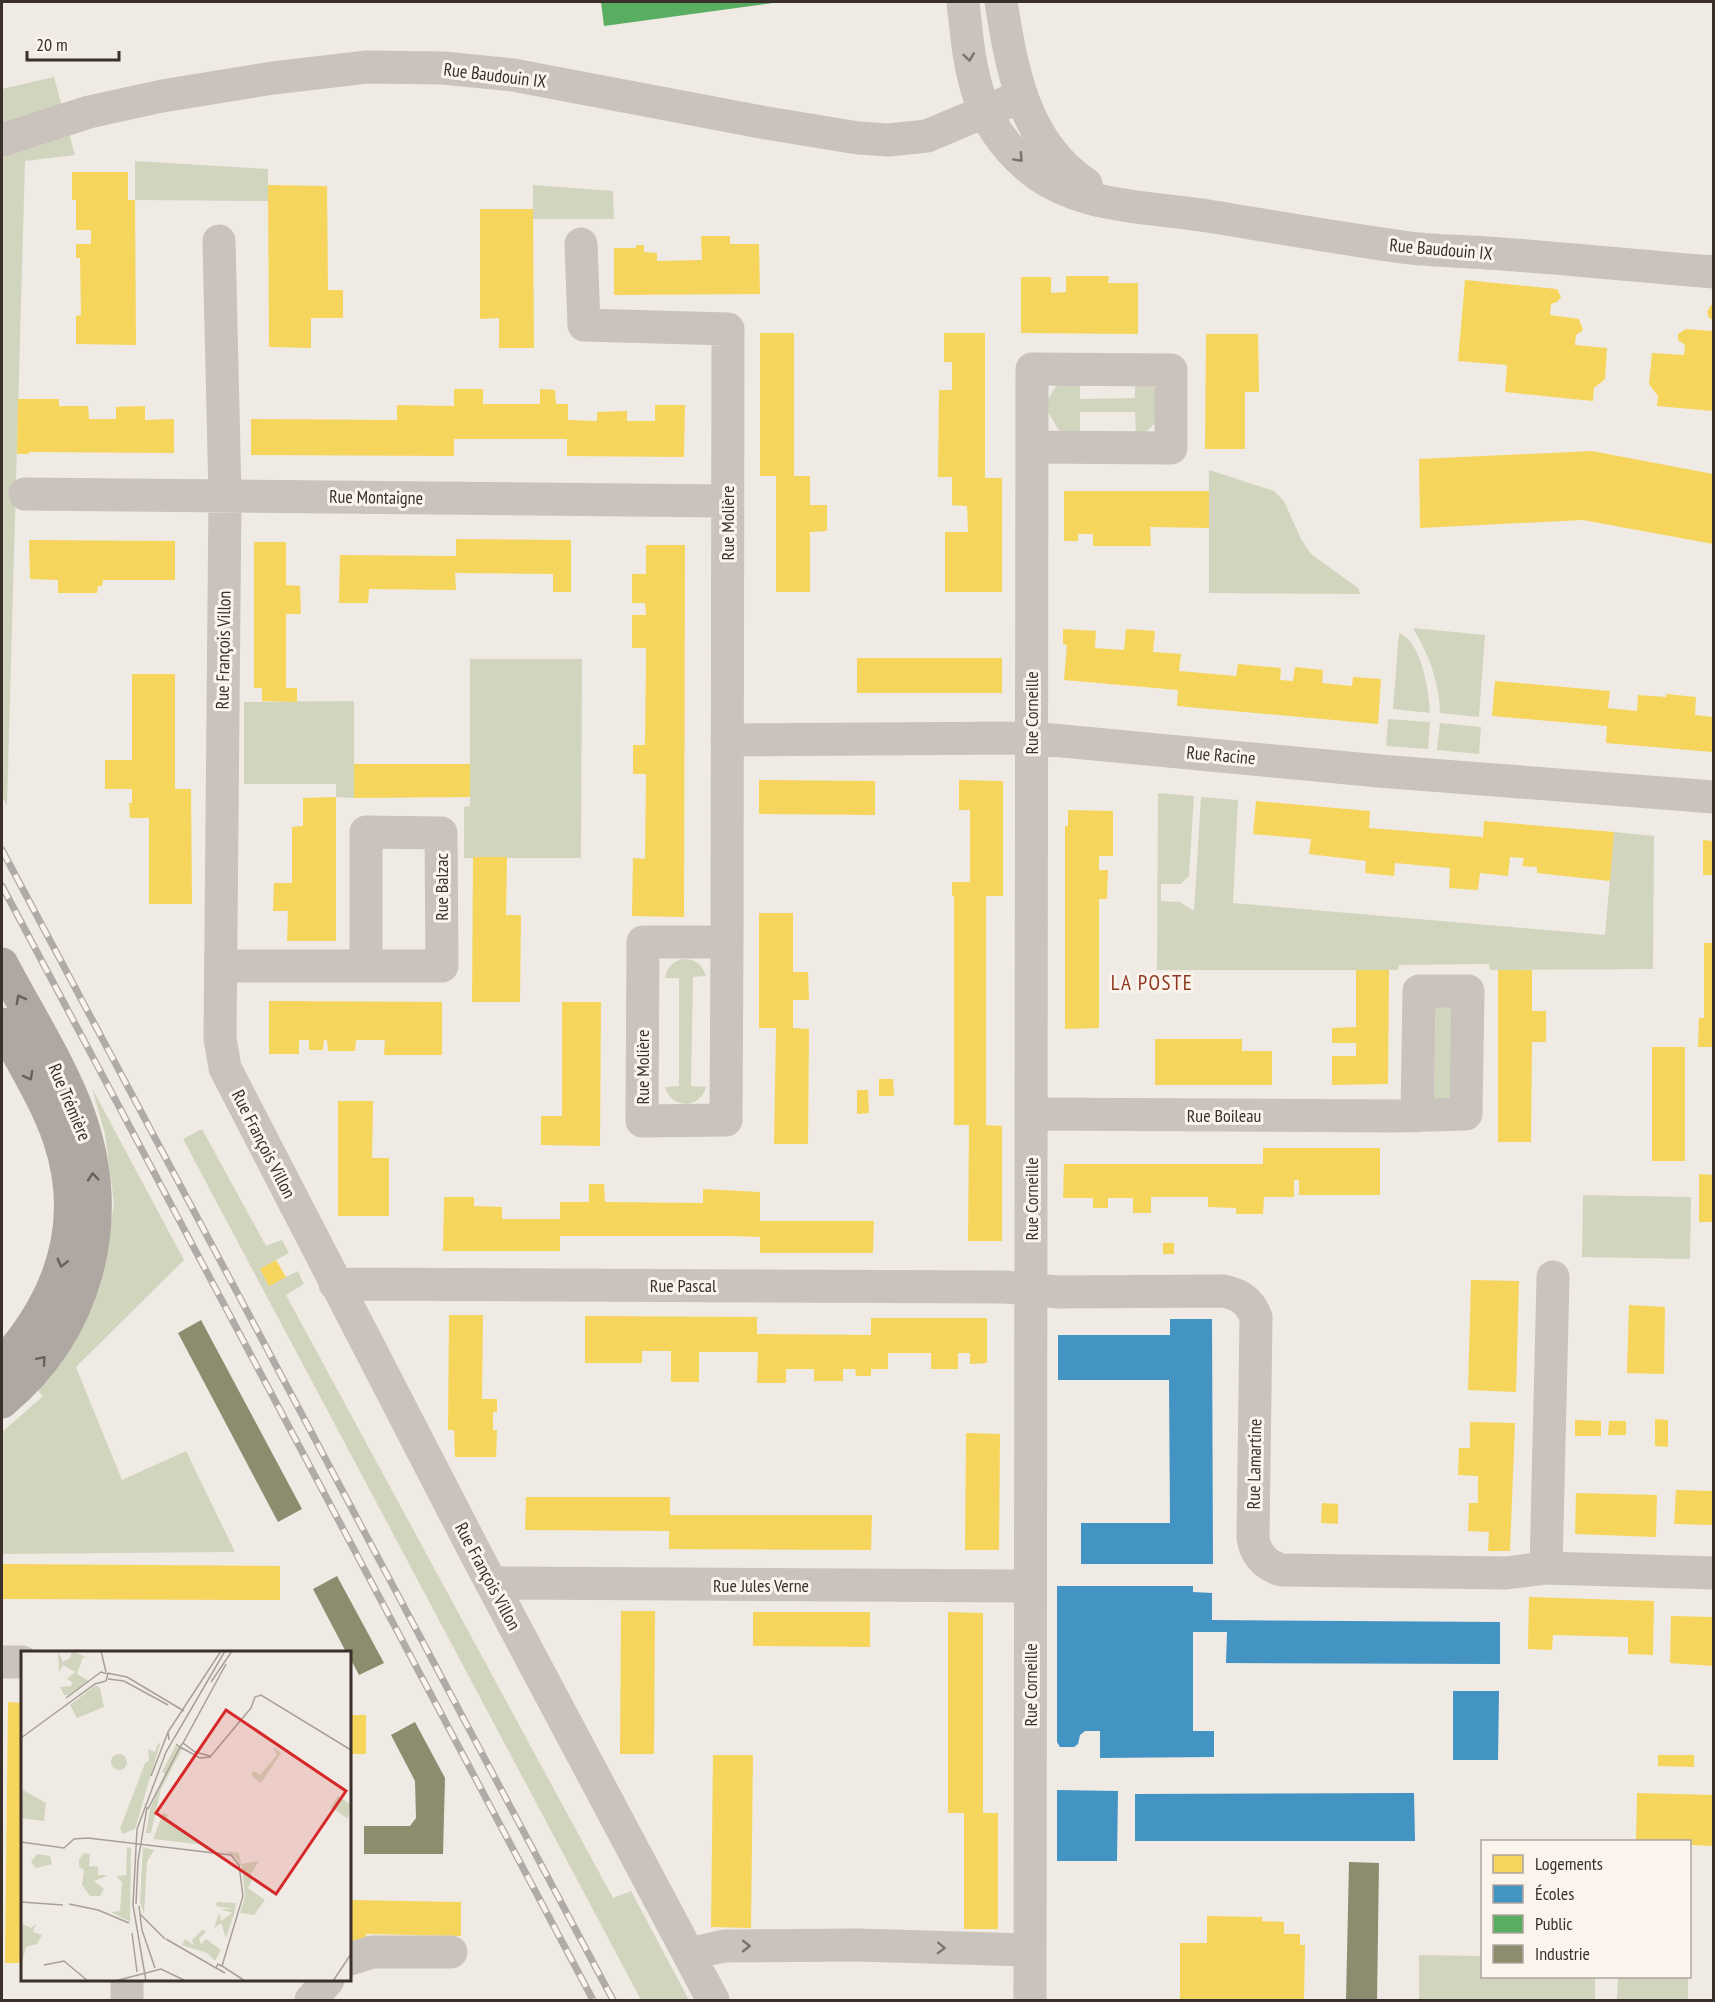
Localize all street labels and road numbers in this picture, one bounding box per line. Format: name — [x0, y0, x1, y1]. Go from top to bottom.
street label: Rue Baudouin IX — [442, 57, 548, 93]
street label: Rue Baudouin IX — [1388, 233, 1494, 265]
street label: Rue Montaigne — [329, 485, 423, 509]
street label: Rue Molière — [716, 486, 739, 560]
street label: Rue François Villon — [210, 590, 236, 710]
street label: Rue Corneille — [1020, 671, 1043, 755]
street label: Rue Racine — [1186, 741, 1256, 769]
street label: Rue Balzac — [430, 853, 453, 921]
street label: Rue Molière — [631, 1030, 654, 1104]
street label: Rue Trémière — [43, 1060, 97, 1144]
street label: Rue François Villon — [227, 1086, 301, 1202]
street label: Rue Boileau — [1187, 1104, 1261, 1127]
street label: Rue Corneille — [1020, 1157, 1043, 1241]
street label: Rue Pascal — [650, 1274, 717, 1297]
street label: Rue Lamartine — [1242, 1419, 1266, 1509]
street label: Rue François Villon — [450, 1518, 526, 1634]
street label: Rue Jules Verne — [713, 1574, 809, 1597]
street label: Rue Corneille — [1019, 1643, 1042, 1727]

